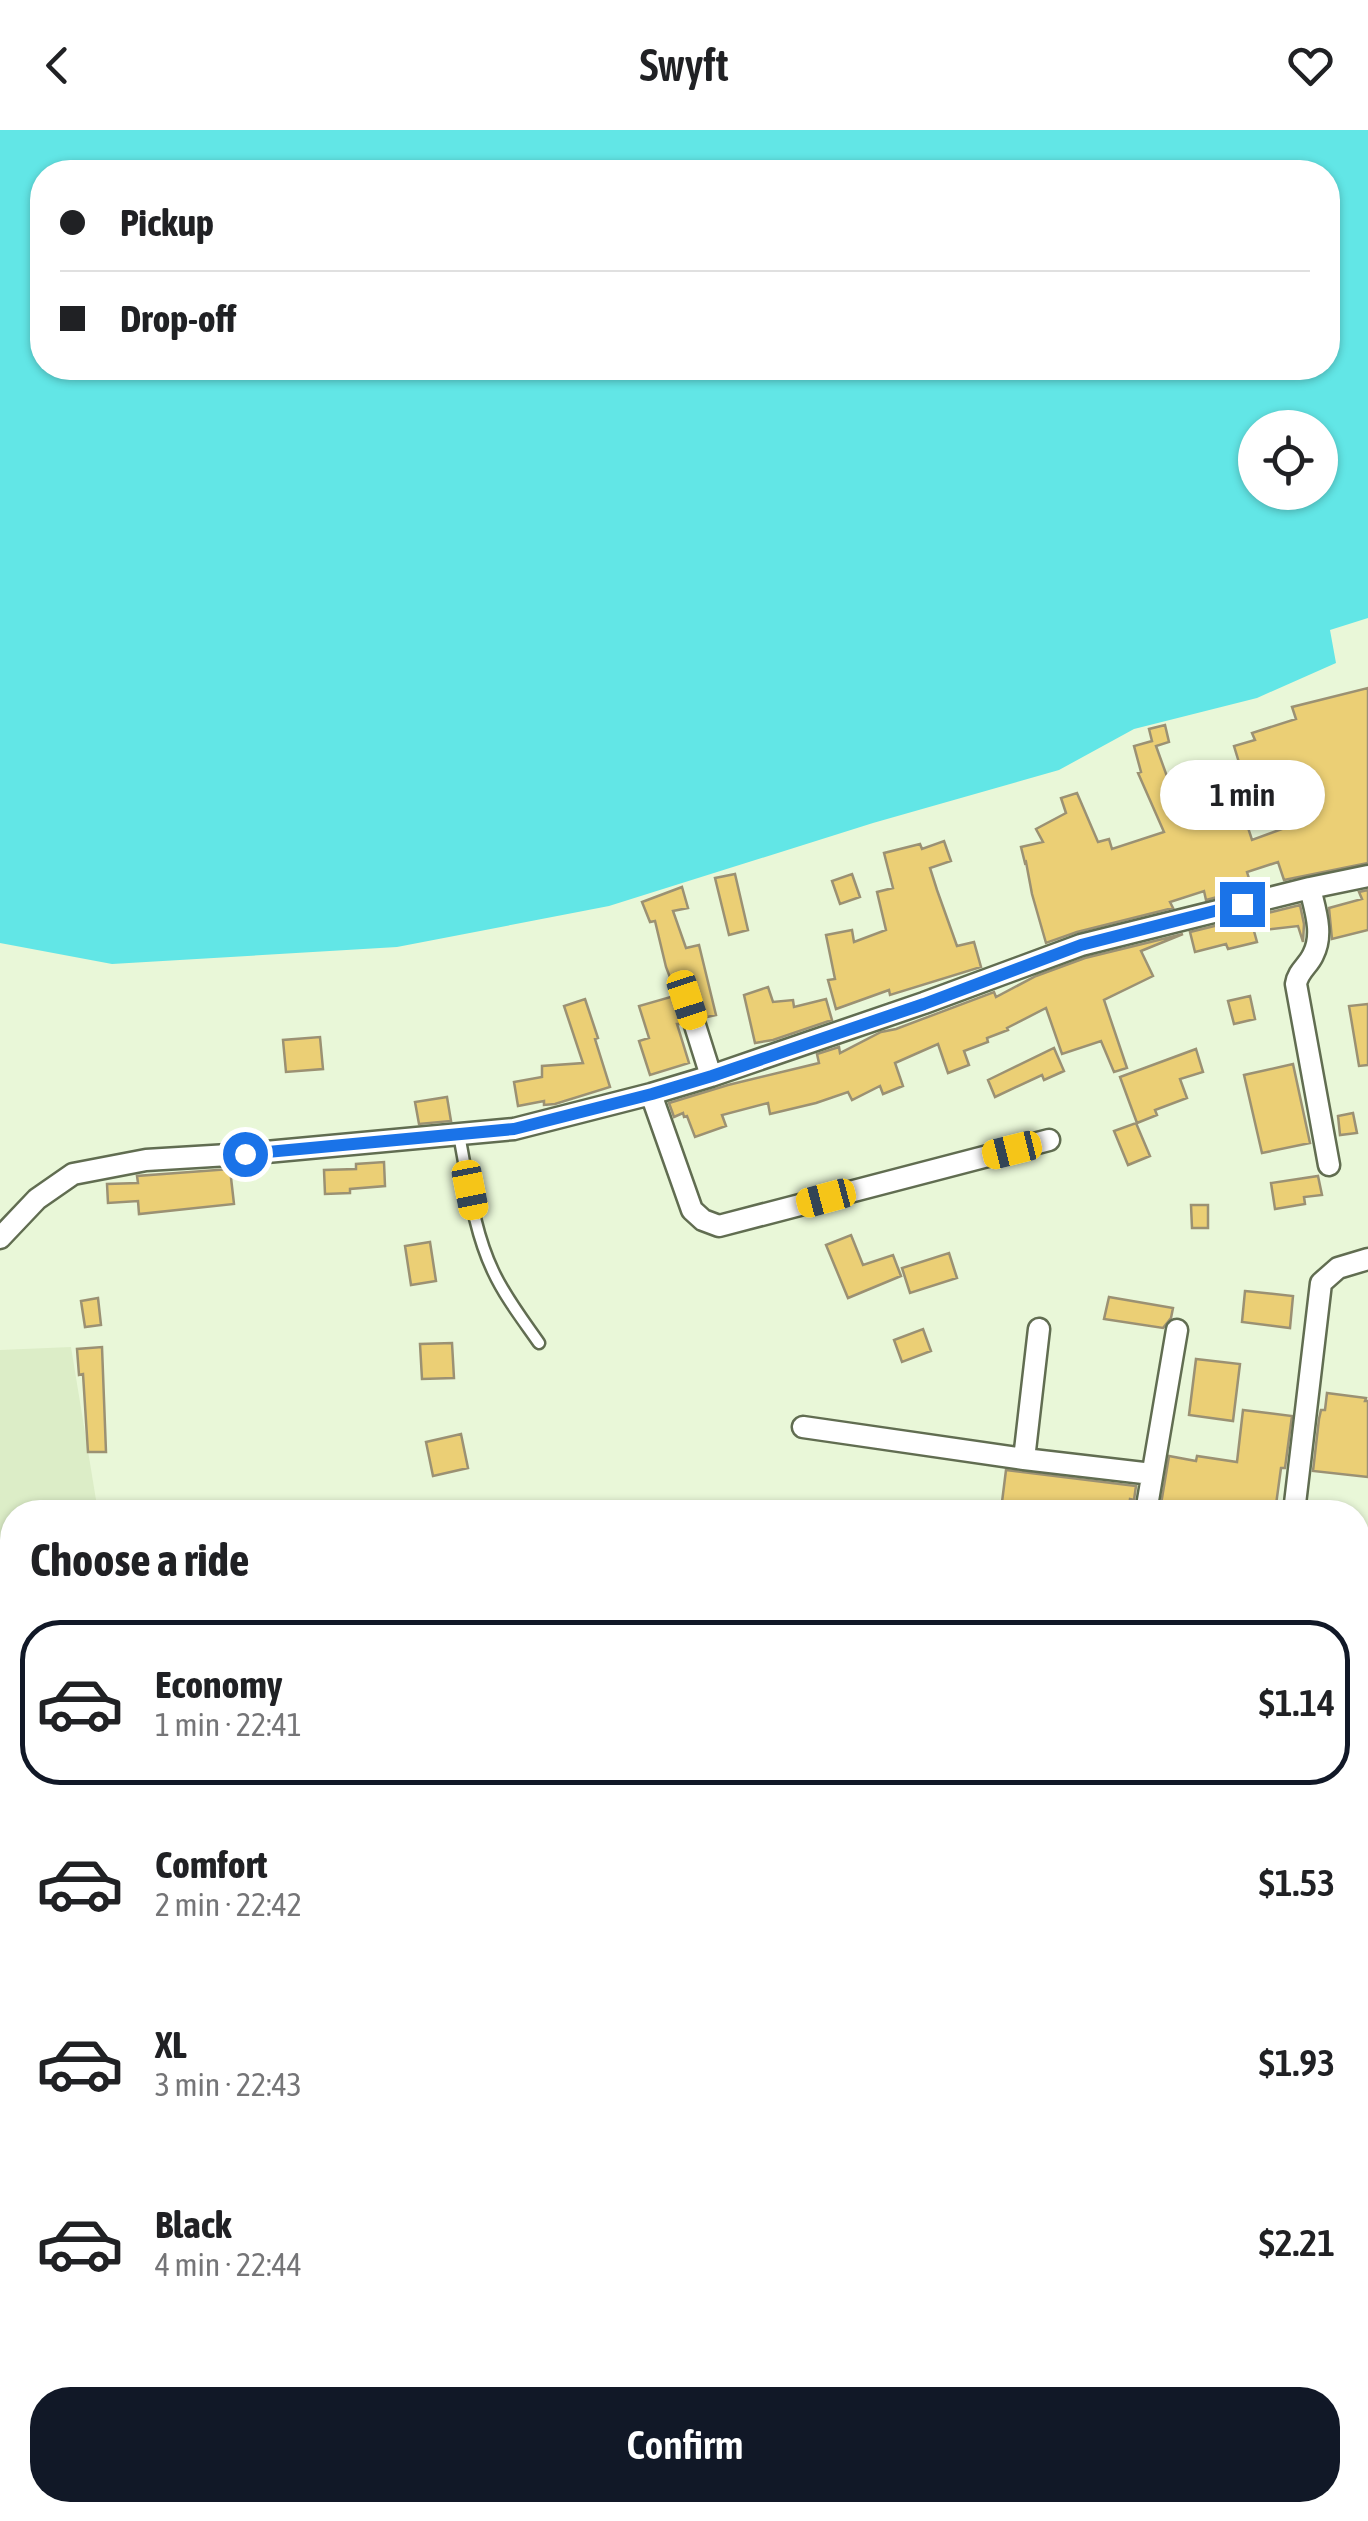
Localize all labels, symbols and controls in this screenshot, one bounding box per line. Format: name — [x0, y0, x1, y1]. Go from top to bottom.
icon: back — [30, 38, 85, 93]
icon: heart — [1283, 38, 1338, 93]
text: Swyft — [639, 39, 729, 91]
text: Pickup — [120, 201, 214, 244]
text: Drop-off — [120, 297, 236, 340]
map controls — [1238, 410, 1338, 510]
button: locate — [1238, 410, 1338, 510]
callout: 1 min — [1160, 759, 1324, 829]
text: 1 min — [1210, 776, 1275, 813]
route end — [1220, 882, 1265, 927]
car — [663, 967, 711, 1033]
car — [979, 1128, 1045, 1172]
route start — [223, 1132, 268, 1177]
car — [450, 1158, 490, 1222]
car — [793, 1176, 859, 1220]
text: Choose a ride — [30, 1534, 249, 1586]
icon: car — [35, 1658, 125, 1748]
text: Economy — [155, 1663, 282, 1706]
text: $1.14 — [1259, 1681, 1335, 1724]
text: 1 min · 22:41 — [155, 1706, 302, 1743]
icon: car — [35, 1838, 125, 1928]
text: Comfort — [155, 1843, 267, 1886]
text: $1.53 — [1259, 1861, 1335, 1904]
text: 2 min · 22:42 — [155, 1886, 302, 1923]
icon: car — [35, 2018, 125, 2108]
text: XL — [155, 2023, 187, 2066]
text: $1.93 — [1259, 2041, 1335, 2084]
text: 3 min · 22:43 — [155, 2066, 302, 2103]
icon: car — [35, 2198, 125, 2288]
text: Black — [155, 2203, 232, 2246]
text: $2.21 — [1259, 2221, 1335, 2264]
text: 4 min · 22:44 — [155, 2246, 302, 2283]
button: Confirm — [30, 2387, 1340, 2502]

